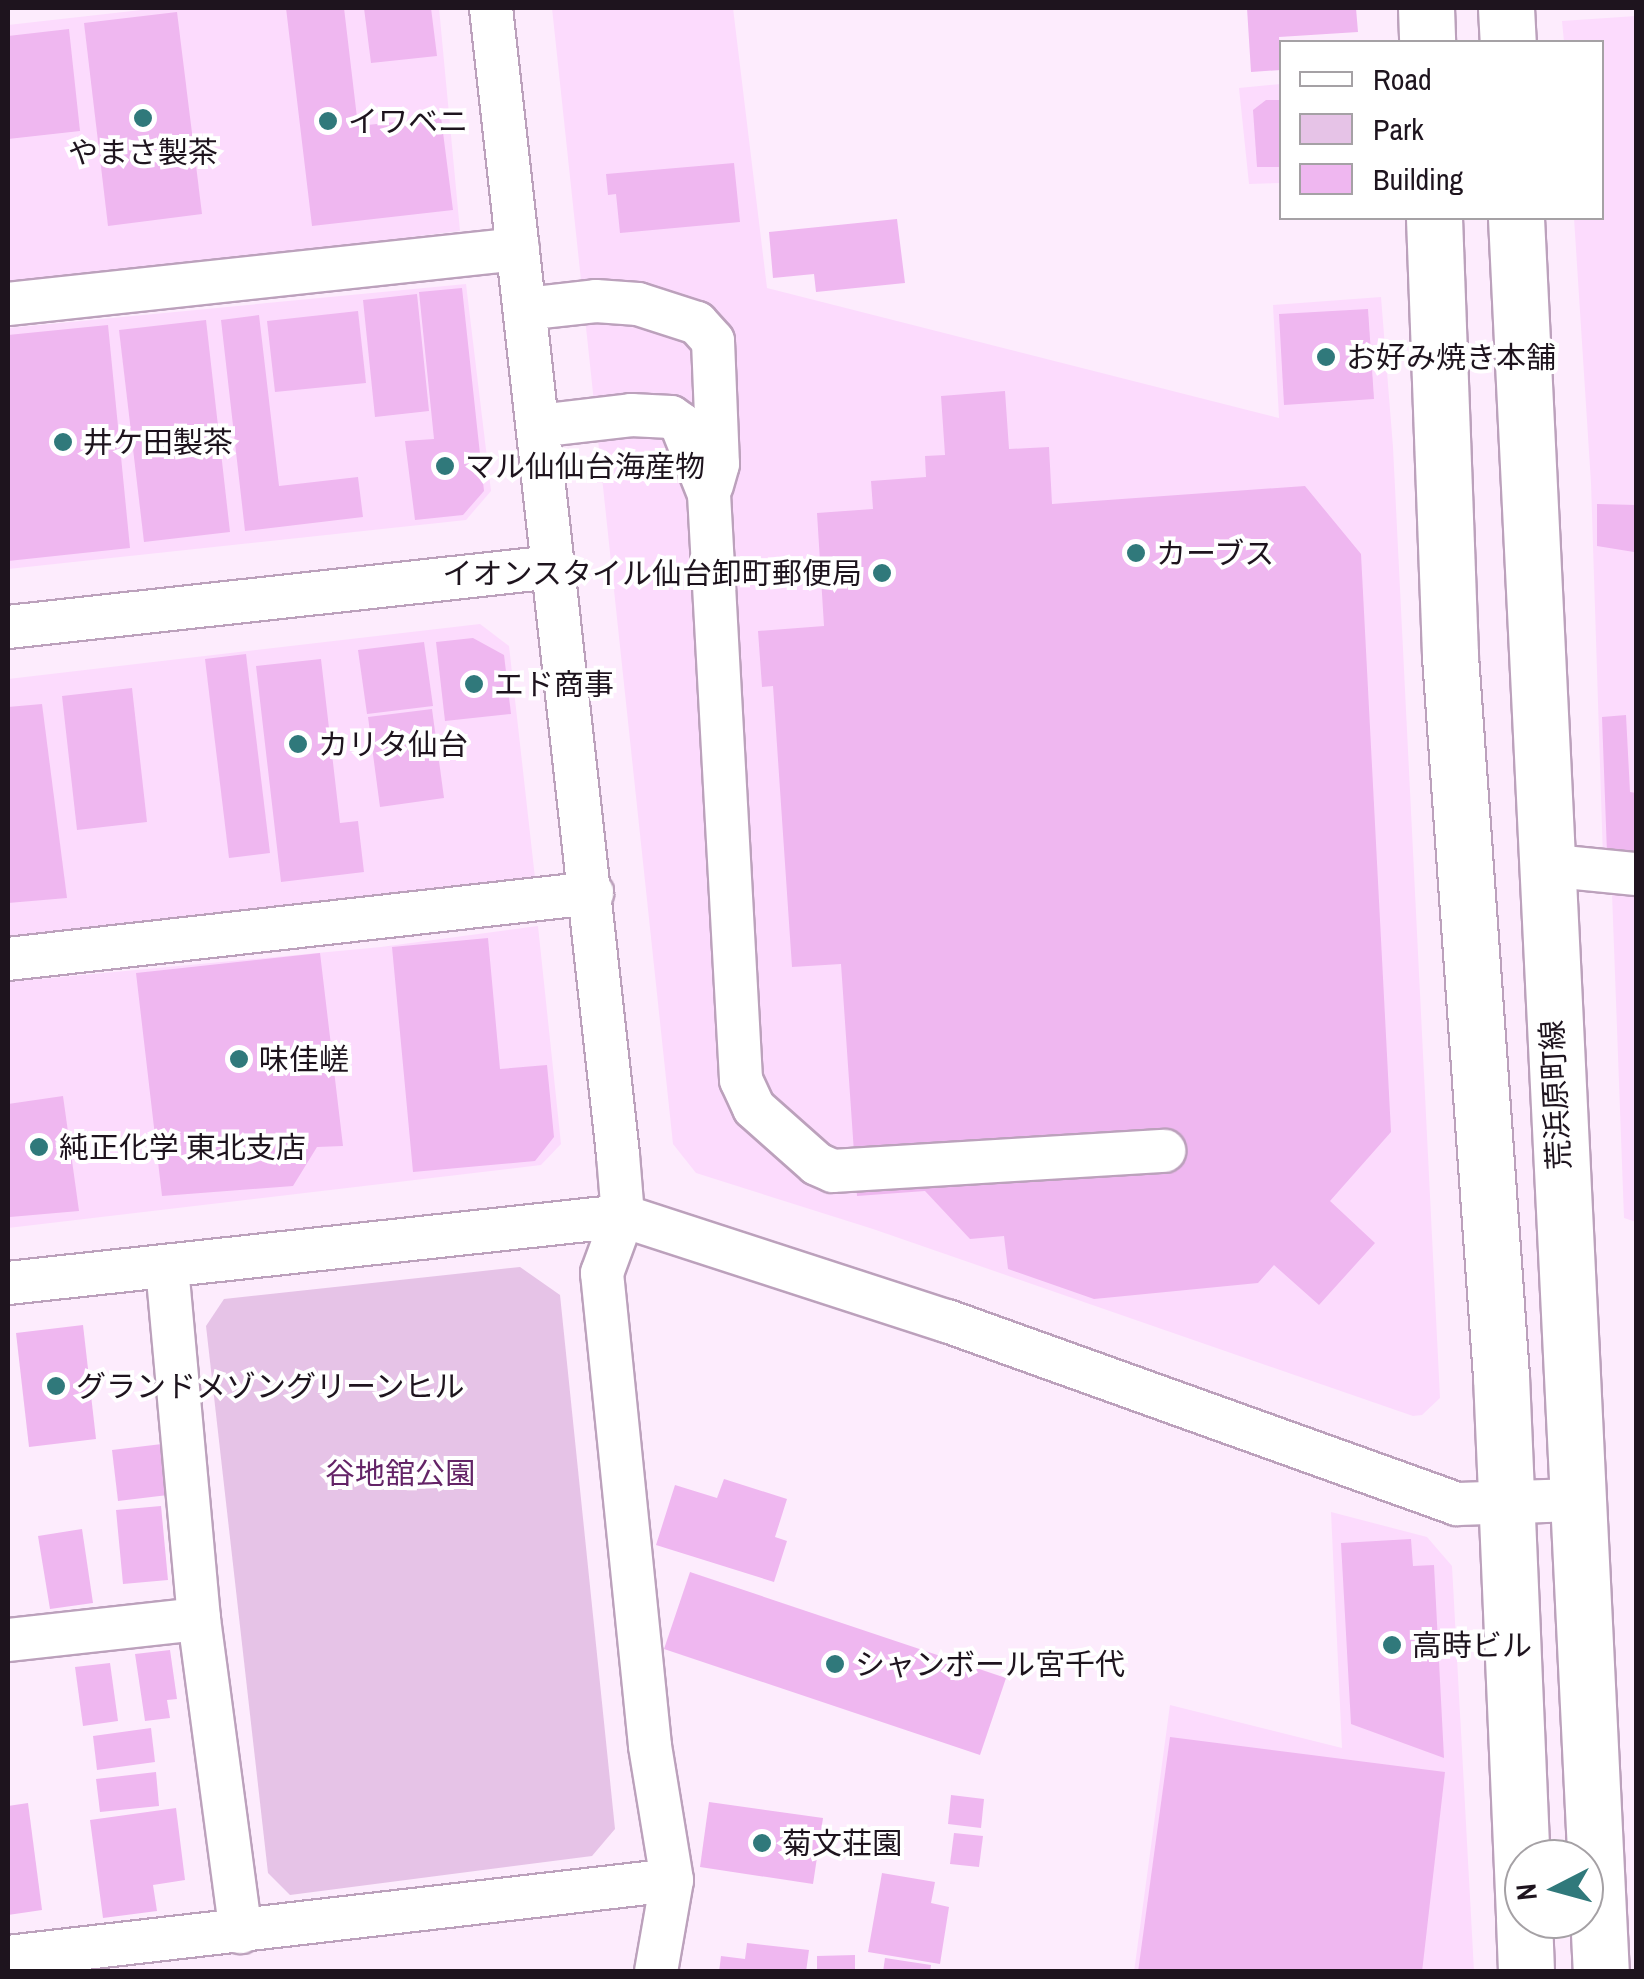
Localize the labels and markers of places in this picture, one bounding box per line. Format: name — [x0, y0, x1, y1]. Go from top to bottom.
place label: イワベニ — [348, 103, 468, 139]
marker: やまさ製茶 — [132, 107, 154, 129]
marker: イワベニ — [317, 110, 339, 132]
place label: やまさ製茶 — [68, 134, 218, 170]
place label: お好み焼き本舗 — [1346, 339, 1556, 375]
marker: お好み焼き本舗 — [1315, 346, 1337, 368]
place label: 井ケ田製茶 — [83, 424, 233, 460]
marker: 井ケ田製茶 — [52, 431, 74, 453]
place label: マル仙仙台海産物 — [465, 448, 705, 484]
marker: マル仙仙台海産物 — [434, 455, 456, 477]
place label: カーブス — [1156, 535, 1276, 571]
marker: カーブス — [1125, 542, 1147, 564]
place label: イオンスタイル仙台卸町郵便局 — [442, 555, 862, 591]
marker: イオンスタイル仙台卸町郵便局 — [871, 562, 893, 584]
place label: エド商事 — [494, 666, 614, 702]
marker: エド商事 — [463, 673, 485, 695]
place label: カリタ仙台 — [318, 726, 468, 762]
marker: カリタ仙台 — [287, 733, 309, 755]
place label: 味佳嵯 — [259, 1041, 349, 1077]
marker: 味佳嵯 — [228, 1048, 250, 1070]
place label: 純正化学 東北支店 — [59, 1129, 306, 1165]
marker: 純正化学 東北支店 — [28, 1136, 50, 1158]
place label: グランドメゾングリーンヒル — [76, 1368, 466, 1404]
marker: グランドメゾングリーンヒル — [45, 1375, 67, 1397]
place label: 高時ビル — [1412, 1627, 1532, 1663]
marker: 高時ビル — [1381, 1634, 1403, 1656]
place label: シャンボール宮千代 — [855, 1646, 1125, 1682]
marker: シャンボール宮千代 — [824, 1653, 846, 1675]
place label: 菊文荘園 — [782, 1825, 902, 1861]
marker: 菊文荘園 — [751, 1832, 773, 1854]

